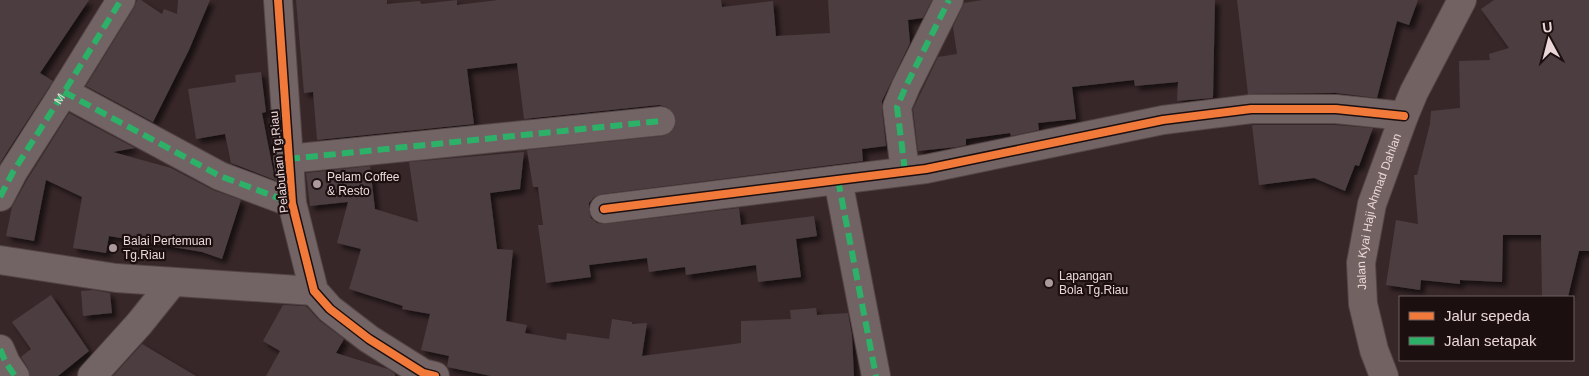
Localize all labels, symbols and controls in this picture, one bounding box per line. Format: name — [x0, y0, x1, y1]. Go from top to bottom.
north arrow — [1524, 15, 1574, 65]
text: U — [1541, 19, 1553, 36]
street label: M — [51, 91, 68, 107]
street label: Pelabuhan Tg.Riau — [267, 110, 291, 214]
street label: Jalan Kyai Haji Ahmad Dahlan — [1354, 131, 1404, 290]
place label: Pelam Coffee & Resto — [327, 170, 400, 198]
marker: Pelam Coffee & Resto — [311, 178, 323, 190]
place label: Balai Pertemuan Tg.Riau — [123, 234, 212, 262]
marker: Balai Pertemuan Tg.Riau — [107, 242, 119, 254]
place label: Lapangan Bola Tg.Riau — [1059, 269, 1128, 297]
marker: Lapangan Bola Tg.Riau — [1043, 277, 1055, 289]
legend — [1399, 296, 1574, 361]
text: Jalur sepeda — [1444, 307, 1531, 324]
text: Jalan setapak — [1444, 332, 1537, 349]

